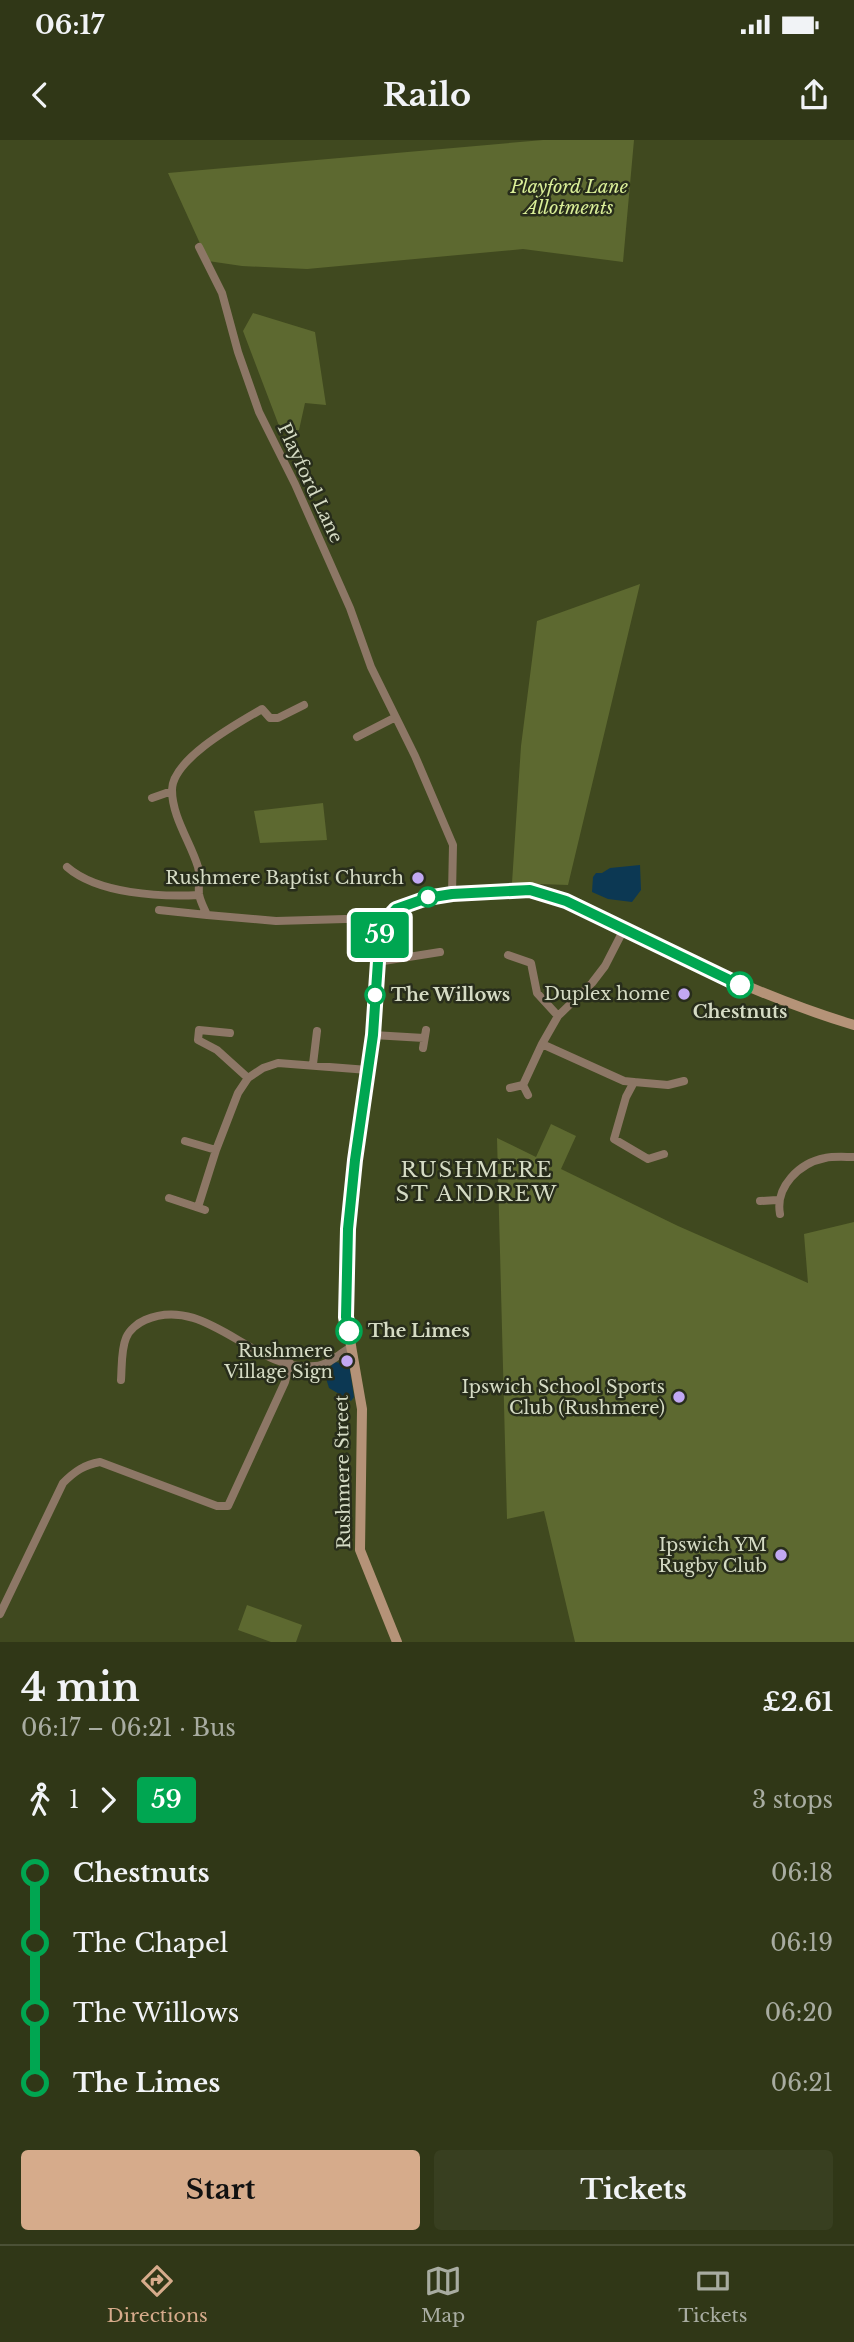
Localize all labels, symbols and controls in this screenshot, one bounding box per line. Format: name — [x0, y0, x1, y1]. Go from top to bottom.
text: 06:17 — [35, 9, 104, 41]
text: Railo — [383, 75, 471, 115]
icon: back — [21, 76, 59, 114]
icon: share — [795, 76, 833, 114]
park label: Playford Lane Allotments — [509, 176, 628, 219]
street label: Playford Lane — [273, 420, 347, 546]
place label: Rushmere Baptist Church — [165, 867, 404, 889]
marker: Rushmere Baptist Church — [410, 870, 426, 886]
unlabelled marker — [418, 887, 438, 907]
line badge: 59 — [348, 912, 412, 958]
text: 59 — [365, 920, 395, 949]
marker: Chestnuts — [727, 972, 753, 998]
place label: Duplex home — [544, 983, 670, 1005]
place label: The Willows — [391, 984, 510, 1006]
marker: The Willows — [365, 985, 385, 1005]
marker: Duplex home — [676, 986, 692, 1002]
place label: Chestnuts — [693, 1001, 787, 1023]
district label: RUSHMERE ST ANDREW — [396, 1157, 558, 1207]
marker: The Limes — [336, 1318, 362, 1344]
place label: The Limes — [368, 1320, 470, 1342]
place label: Rushmere Village Sign — [223, 1340, 333, 1383]
marker: Rushmere Village Sign — [339, 1353, 355, 1369]
place label: Ipswich School Sports Club (Rushmere) — [462, 1376, 665, 1419]
marker: Ipswich School Sports Club (Rushmere) — [671, 1389, 687, 1405]
street label: Rushmere Street — [331, 1394, 355, 1549]
place label: Ipswich YM Rugby Club — [658, 1534, 767, 1577]
marker: Ipswich YM Rugby Club — [773, 1547, 789, 1563]
text: 4 min — [21, 1664, 140, 1711]
text: £2.61 — [762, 1686, 833, 1718]
text: 06:17 – 06:21 · Bus — [21, 1714, 236, 1742]
icon: walk — [21, 1781, 59, 1819]
icon: forward — [89, 1781, 127, 1819]
text: 59 — [151, 1785, 182, 1814]
text: 1 — [69, 1786, 79, 1814]
text: 3 stops — [752, 1786, 833, 1814]
text: Chestnuts — [73, 1857, 210, 1889]
text: 06:18 — [771, 1859, 833, 1887]
text: The Chapel — [73, 1927, 228, 1959]
text: 06:19 — [770, 1929, 833, 1957]
text: The Willows — [73, 1997, 239, 2029]
text: 06:20 — [765, 1999, 833, 2027]
text: The Limes — [73, 2067, 220, 2099]
text: 06:21 — [771, 2069, 833, 2097]
button: Start — [21, 2150, 420, 2230]
button: Tickets — [434, 2150, 833, 2230]
tab: Directions — [107, 2262, 208, 2327]
tab: Map — [421, 2262, 465, 2327]
tab: Tickets — [678, 2262, 747, 2327]

